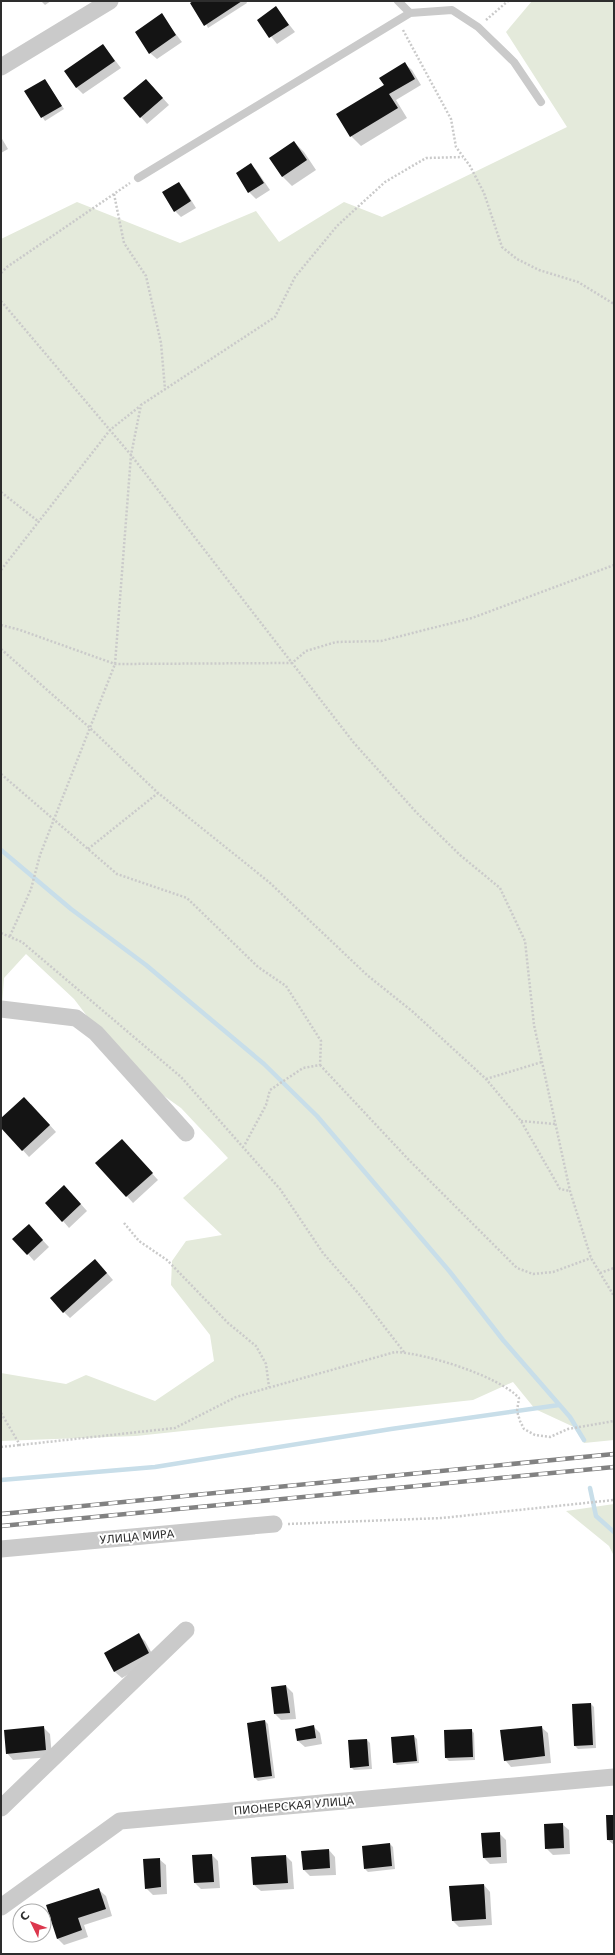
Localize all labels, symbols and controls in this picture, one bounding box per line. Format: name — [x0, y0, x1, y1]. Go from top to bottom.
street label: УЛИЦА МИРА — [99, 1527, 175, 1547]
street label: ПИОНЕРСКАЯ УЛИЦА — [233, 1794, 355, 1818]
north arrow — [12, 1903, 52, 1943]
text: С — [18, 1909, 33, 1924]

